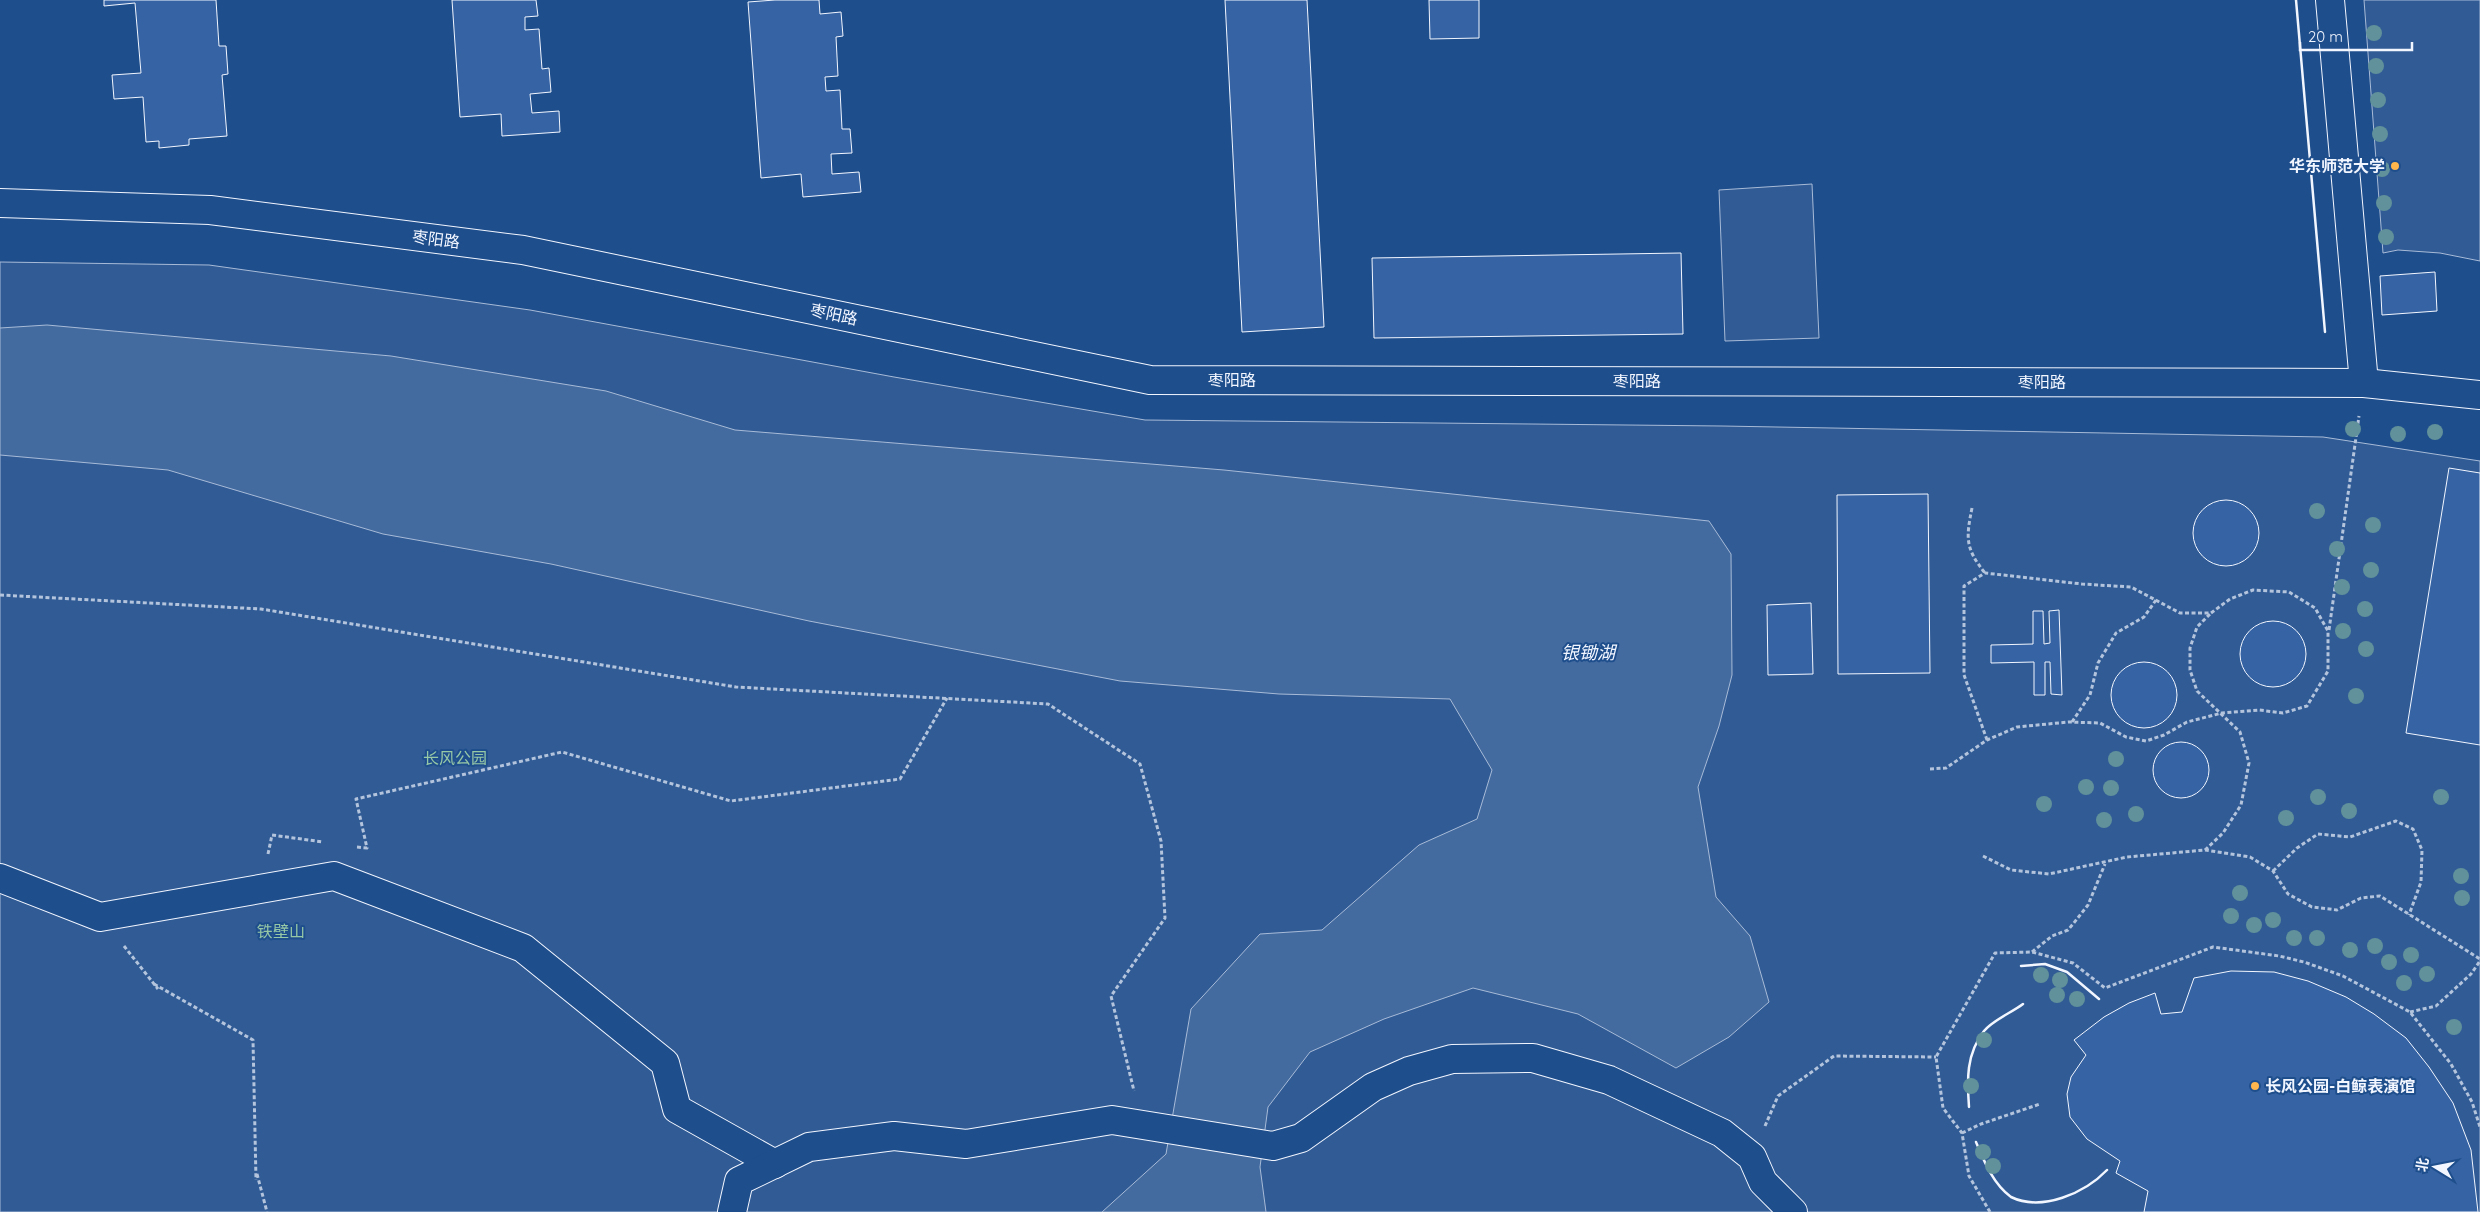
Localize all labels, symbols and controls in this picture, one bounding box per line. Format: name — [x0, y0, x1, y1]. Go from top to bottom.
scale bar — [2300, 20, 2412, 52]
text: 20 m — [2308, 27, 2343, 46]
place label: 华东师范大学 — [2289, 156, 2385, 176]
marker: 华东师范大学 — [2389, 160, 2401, 172]
street label: 枣阳路 — [411, 226, 461, 252]
street label: 枣阳路 — [808, 299, 860, 329]
street label: 枣阳路 — [1208, 370, 1256, 390]
street label: 枣阳路 — [1613, 371, 1661, 391]
street label: 枣阳路 — [2018, 372, 2066, 392]
water label: 银锄湖 — [1561, 641, 1618, 664]
park label: 长风公园 — [423, 748, 487, 768]
park label: 铁壁山 — [257, 921, 305, 941]
place label: 长风公园-白鲸表演馆 — [2265, 1076, 2415, 1096]
marker: 长风公园-白鲸表演馆 — [2249, 1080, 2261, 1092]
north arrow — [2410, 1142, 2460, 1192]
text: 北 — [2412, 1156, 2432, 1173]

